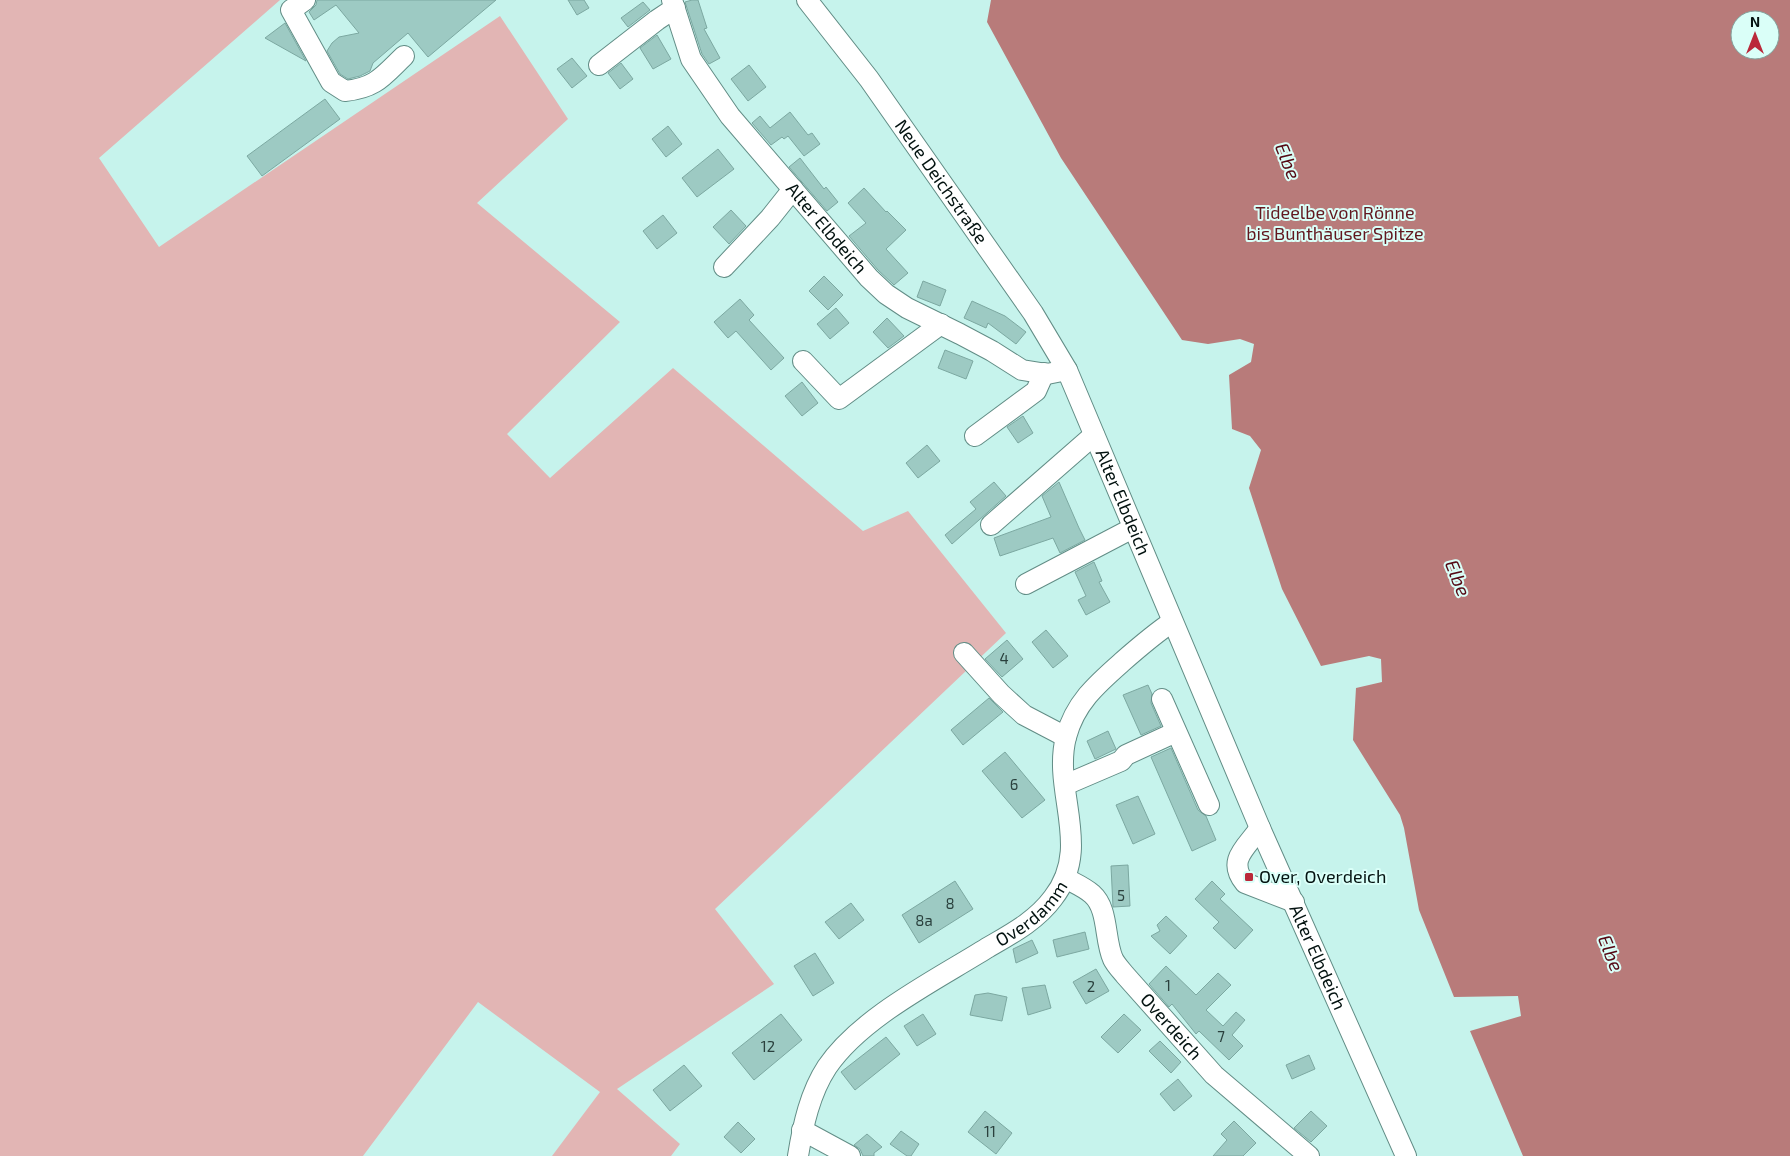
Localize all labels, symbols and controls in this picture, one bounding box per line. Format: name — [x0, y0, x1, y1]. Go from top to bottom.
north arrow — [1730, 10, 1780, 60]
text: N — [1750, 13, 1760, 30]
street label: Neue Deichstraße — [891, 115, 993, 248]
water label: Elbe — [1271, 139, 1306, 182]
street label: Alter Elbdeich — [782, 177, 872, 278]
park label: Tideelbe von Rönne bis Bunthäuser Spitze — [1246, 201, 1424, 244]
street label: Alter Elbdeich — [1091, 445, 1156, 558]
water label: Elbe — [1441, 556, 1476, 599]
house number: 4 — [999, 649, 1009, 667]
house number: 6 — [1010, 775, 1018, 793]
place label: Over, Overdeich — [1259, 865, 1386, 887]
marker: Over, Overdeich — [1243, 871, 1255, 883]
street label: Overdamm — [991, 876, 1072, 951]
house number: 5 — [1117, 886, 1125, 904]
house number: 8 — [945, 894, 955, 912]
street label: Alter Elbdeich — [1285, 901, 1352, 1013]
house number: 8a — [915, 911, 933, 929]
water label: Elbe — [1594, 931, 1629, 974]
house number: 1 — [1165, 976, 1171, 994]
house number: 2 — [1087, 977, 1095, 995]
street label: Overdeich — [1136, 988, 1207, 1064]
house number: 7 — [1217, 1027, 1225, 1045]
house number: 12 — [761, 1037, 775, 1055]
house number: 11 — [984, 1122, 996, 1140]

